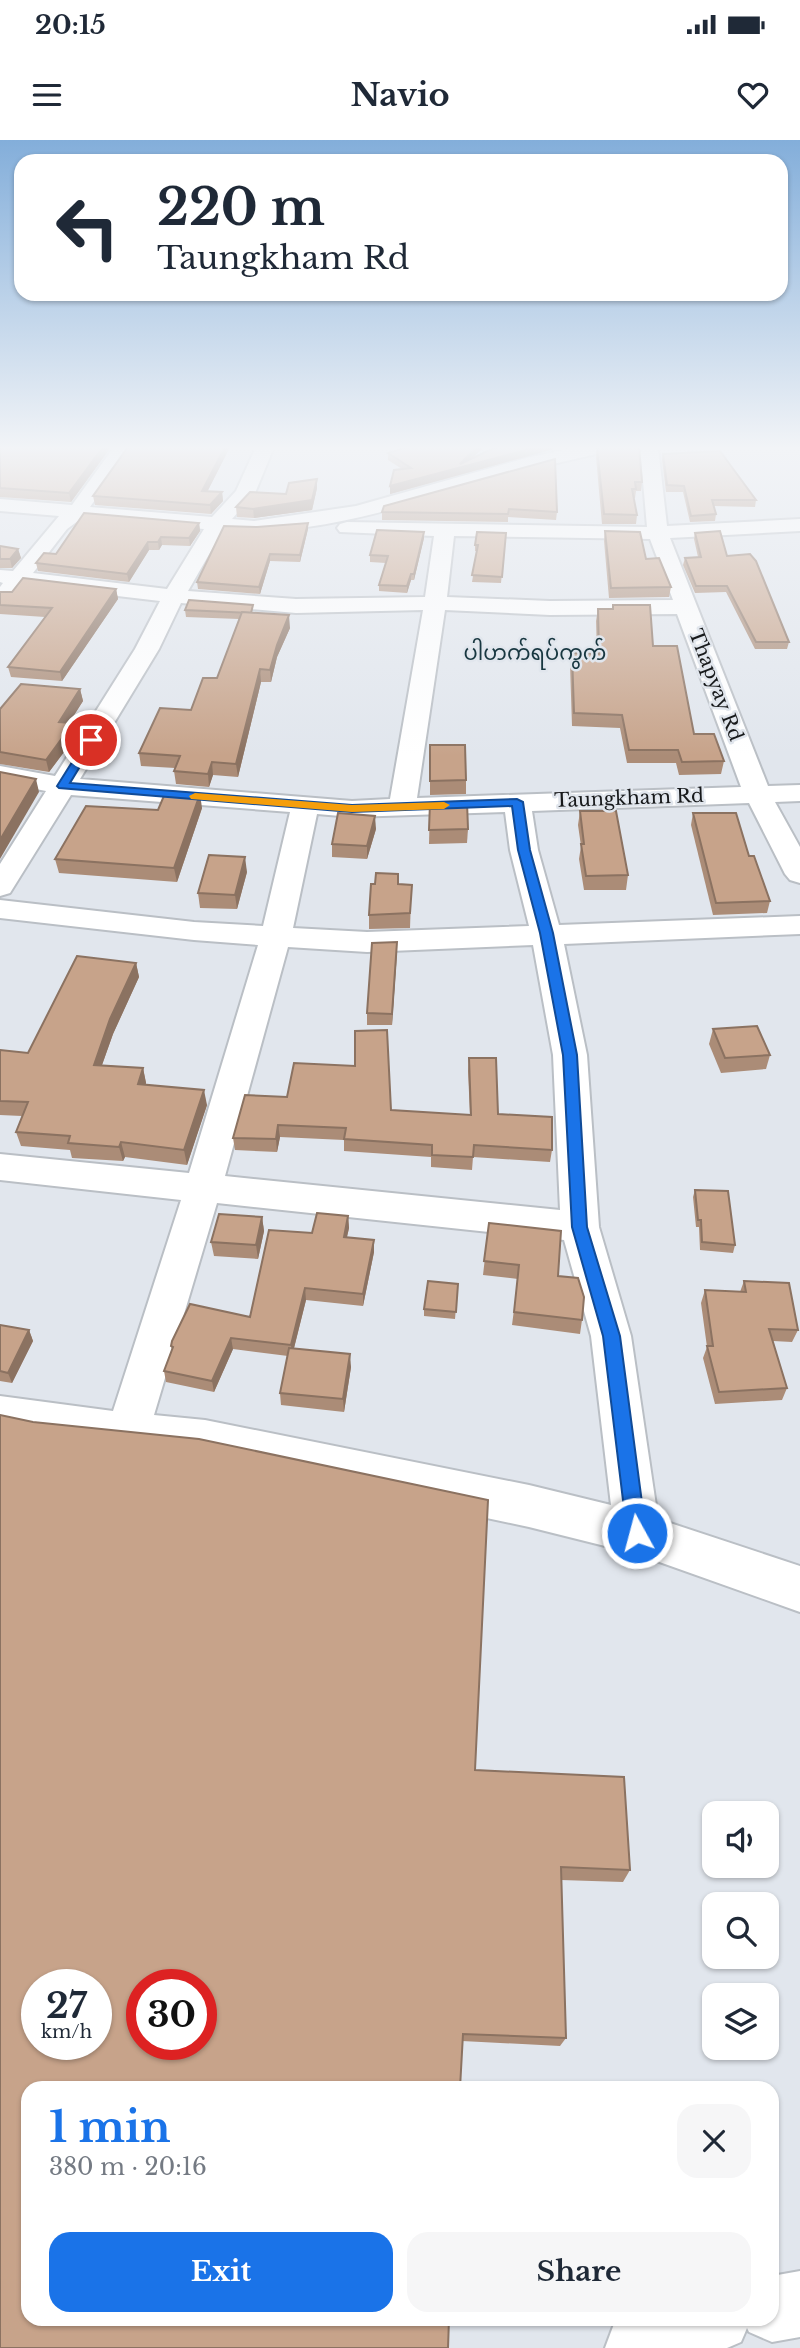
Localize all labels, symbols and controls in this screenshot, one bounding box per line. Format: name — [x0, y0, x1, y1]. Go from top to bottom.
text: 20:15 — [35, 9, 106, 41]
text: Navio — [350, 75, 450, 115]
icon: menu — [28, 76, 66, 114]
icon: heart — [734, 76, 772, 114]
text: 220 m — [157, 177, 325, 238]
icon: left — [42, 182, 133, 273]
text: Taungkham Rd — [157, 238, 409, 278]
street label: Thapyay Rd — [684, 626, 748, 744]
district label: ပါဟက်ရပ်ကွက် — [464, 637, 606, 670]
pin — [61, 710, 121, 770]
icon: arrive — [72, 721, 110, 759]
street label: Taungkham Rd — [554, 784, 704, 812]
position arrow — [600, 1496, 674, 1570]
map controls — [702, 1801, 779, 2060]
button: sound — [702, 1801, 779, 1878]
button: search — [702, 1892, 779, 1969]
speed limit sign: 30 — [126, 1969, 217, 2060]
button: layers — [702, 1983, 779, 2060]
text: 27 — [46, 1984, 87, 2027]
text: km/h — [41, 2021, 92, 2043]
text: 1 min — [49, 2101, 171, 2153]
button: close — [677, 2104, 751, 2178]
text: 380 m · 20:16 — [49, 2153, 207, 2181]
button: Exit — [49, 2232, 393, 2312]
button: Share — [407, 2232, 751, 2312]

